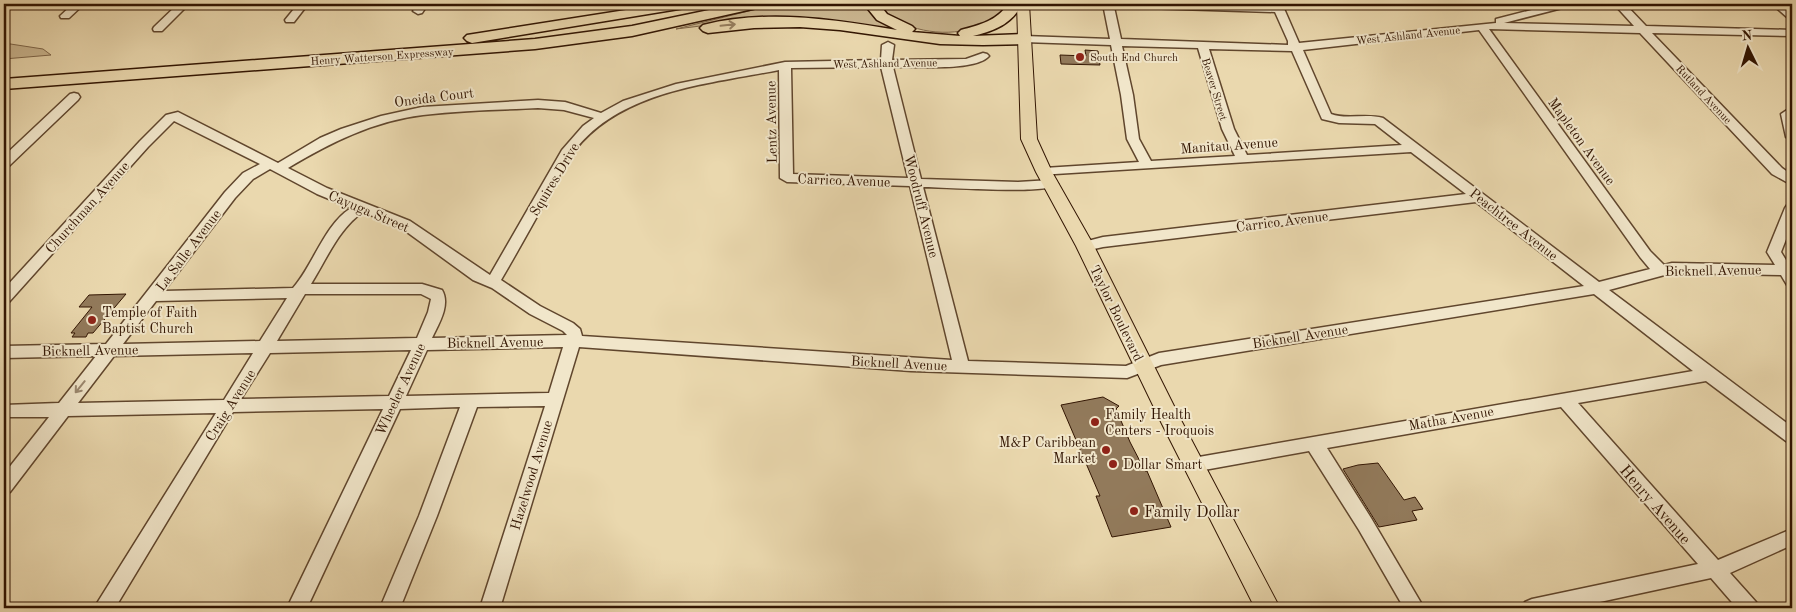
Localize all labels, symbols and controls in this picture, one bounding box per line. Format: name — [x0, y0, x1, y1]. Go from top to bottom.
one-way arrow — [720, 20, 736, 30]
north arrow — [1724, 22, 1774, 72]
street label: West Ashland Avenue — [1356, 26, 1461, 47]
text: N — [1741, 29, 1753, 43]
street label: Henry Watterson Expressway — [310, 47, 454, 68]
marker: South End Church — [1074, 51, 1086, 63]
place label: South End Church — [1090, 53, 1178, 64]
street label: Beaver Street — [1199, 57, 1228, 122]
street label: West Ashland Avenue — [833, 58, 937, 71]
street label: Rutland Avenue — [1673, 64, 1733, 126]
street label: Lentz Avenue — [764, 80, 780, 164]
street label: Oneida Court — [393, 86, 475, 110]
street label: Mapleton Avenue — [1545, 95, 1617, 188]
street label: Manitau Avenue — [1180, 136, 1278, 156]
street label: Squires Drive — [528, 140, 582, 219]
street label: Woodruff Avenue — [901, 153, 941, 259]
street label: Churchman Avenue — [43, 159, 132, 256]
street label: Carrico Avenue — [797, 172, 891, 190]
street label: Peachtree Avenue — [1467, 186, 1560, 263]
street label: Cayuga Street — [326, 189, 411, 235]
street label: La Salle Avenue — [154, 207, 224, 294]
street label: Carrico Avenue — [1235, 209, 1329, 235]
street label: Taylor Boulevard — [1087, 263, 1145, 364]
street label: Bicknell Avenue — [1665, 263, 1762, 279]
place label: Temple of Faith Baptist Church — [102, 306, 198, 336]
marker: Temple of Faith Baptist Church — [86, 314, 98, 326]
street label: Bicknell Avenue — [1251, 323, 1349, 351]
street label: Bicknell Avenue — [447, 335, 544, 351]
street label: Wheeler Avenue — [373, 341, 428, 438]
street label: Bicknell Avenue — [42, 343, 139, 359]
street label: Bicknell Avenue — [850, 354, 948, 374]
street label: Craig Avenue — [203, 367, 258, 444]
one-way arrow — [75, 380, 86, 393]
street label: Matha Avenue — [1407, 405, 1495, 433]
place label: Family Health Centers - Iroquois — [1105, 408, 1214, 438]
marker: Family Health Centers - Iroquois — [1089, 416, 1101, 428]
street label: Hazelwood Avenue — [509, 419, 555, 532]
place label: M&P Caribbean Market — [999, 436, 1096, 466]
marker: M&P Caribbean Market — [1100, 444, 1112, 456]
marker: Dollar Smart — [1107, 458, 1119, 470]
place label: Dollar Smart — [1123, 458, 1202, 472]
street label: Henry Avenue — [1616, 463, 1693, 548]
marker: Family Dollar — [1128, 505, 1140, 517]
place label: Family Dollar — [1144, 505, 1240, 521]

